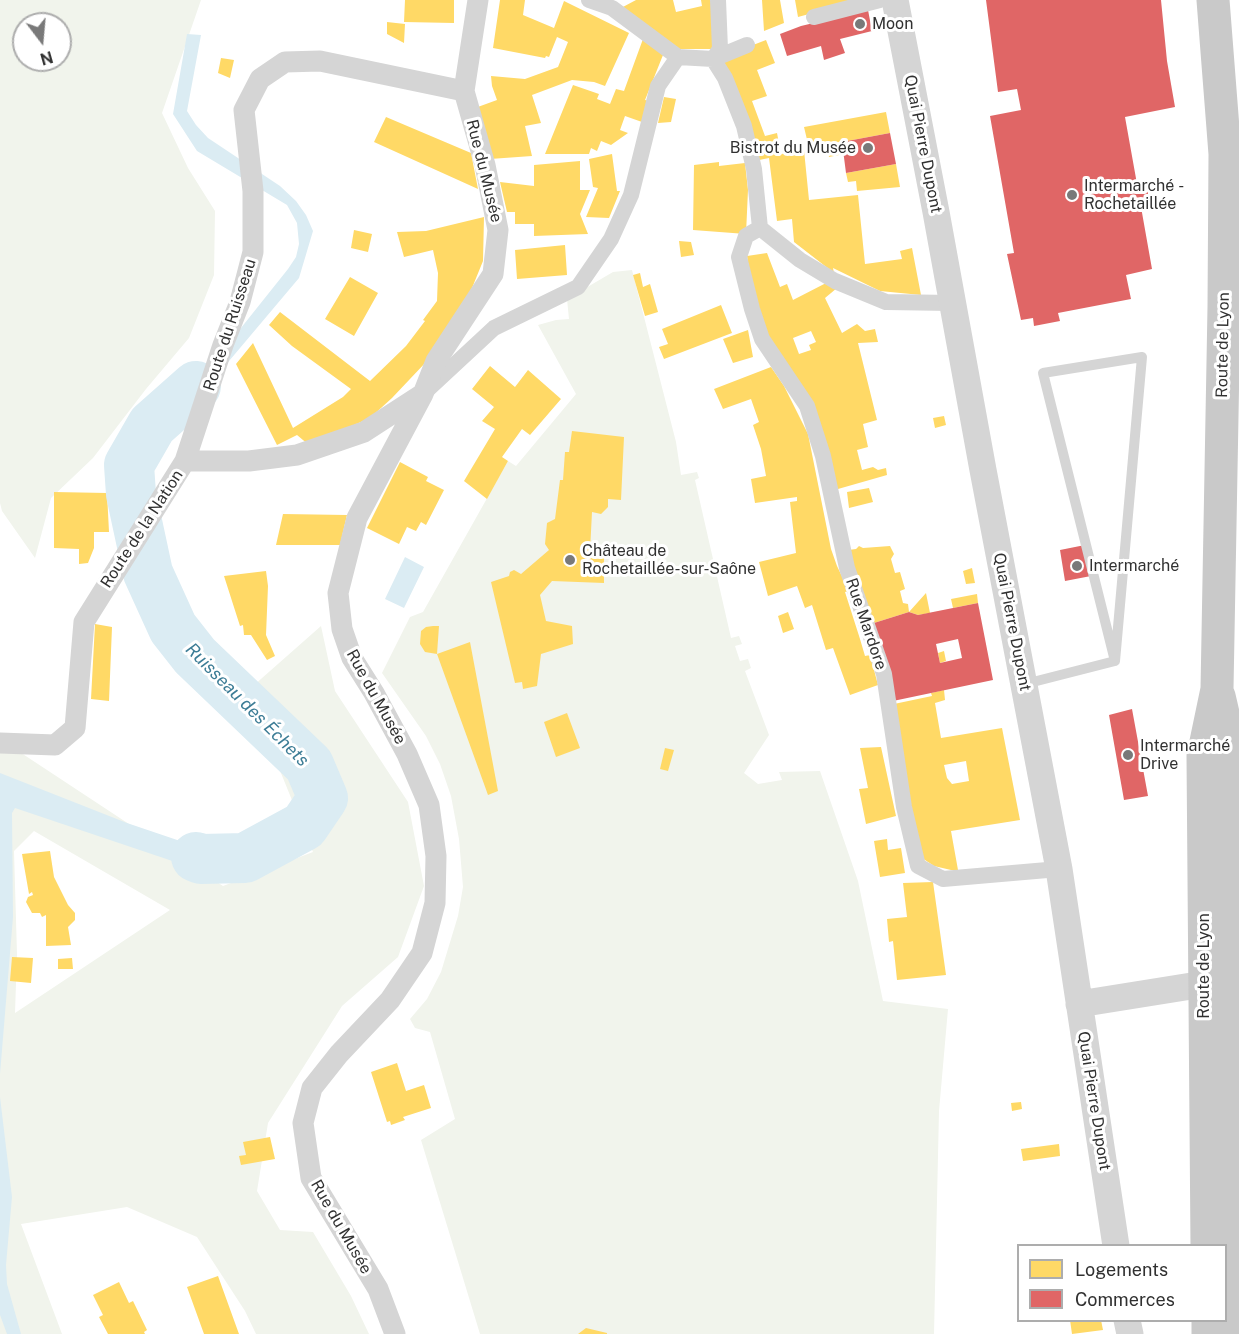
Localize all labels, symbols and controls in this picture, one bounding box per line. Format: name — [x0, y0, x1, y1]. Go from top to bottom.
north arrow — [12, 12, 72, 72]
place label: Moon — [872, 14, 913, 34]
marker: Moon — [853, 17, 867, 31]
text: N — [38, 47, 55, 69]
street label: Quai Pierre Dupont — [900, 73, 946, 215]
street label: Rue du Musée — [462, 118, 506, 224]
place label: Bistrot du Musée — [730, 138, 856, 158]
marker: Bistrot du Musée — [861, 141, 875, 155]
place label: Intermarché - Rochetaillée — [1084, 176, 1184, 214]
marker: Intermarché - Rochetaillée — [1065, 188, 1079, 202]
street label: Route du Ruisseau — [200, 256, 260, 394]
street label: Route de Lyon — [1212, 292, 1234, 398]
street label: Route de la Nation — [97, 466, 187, 592]
place label: Château de Rochetaillée-sur-Saône — [582, 541, 756, 579]
street label: Quai Pierre Dupont — [989, 551, 1035, 693]
marker: Château de Rochetaillée-sur-Saône — [563, 553, 577, 567]
place label: Intermarché — [1089, 556, 1179, 576]
marker: Intermarché — [1070, 559, 1084, 573]
street label: Rue Mardore — [841, 576, 891, 672]
water label: Ruisseau des Échets — [181, 639, 313, 771]
street label: Rue du Musée — [342, 646, 410, 748]
place label: Intermarché Drive — [1140, 736, 1230, 774]
marker: Intermarché Drive — [1121, 748, 1135, 762]
street label: Route de Lyon — [1194, 913, 1214, 1019]
street label: Quai Pierre Dupont — [1074, 1030, 1114, 1172]
street label: Rue du Musée — [306, 1177, 376, 1277]
legend — [1017, 1244, 1227, 1322]
text: Logements — [1075, 1259, 1168, 1280]
text: Commerces — [1075, 1289, 1175, 1310]

